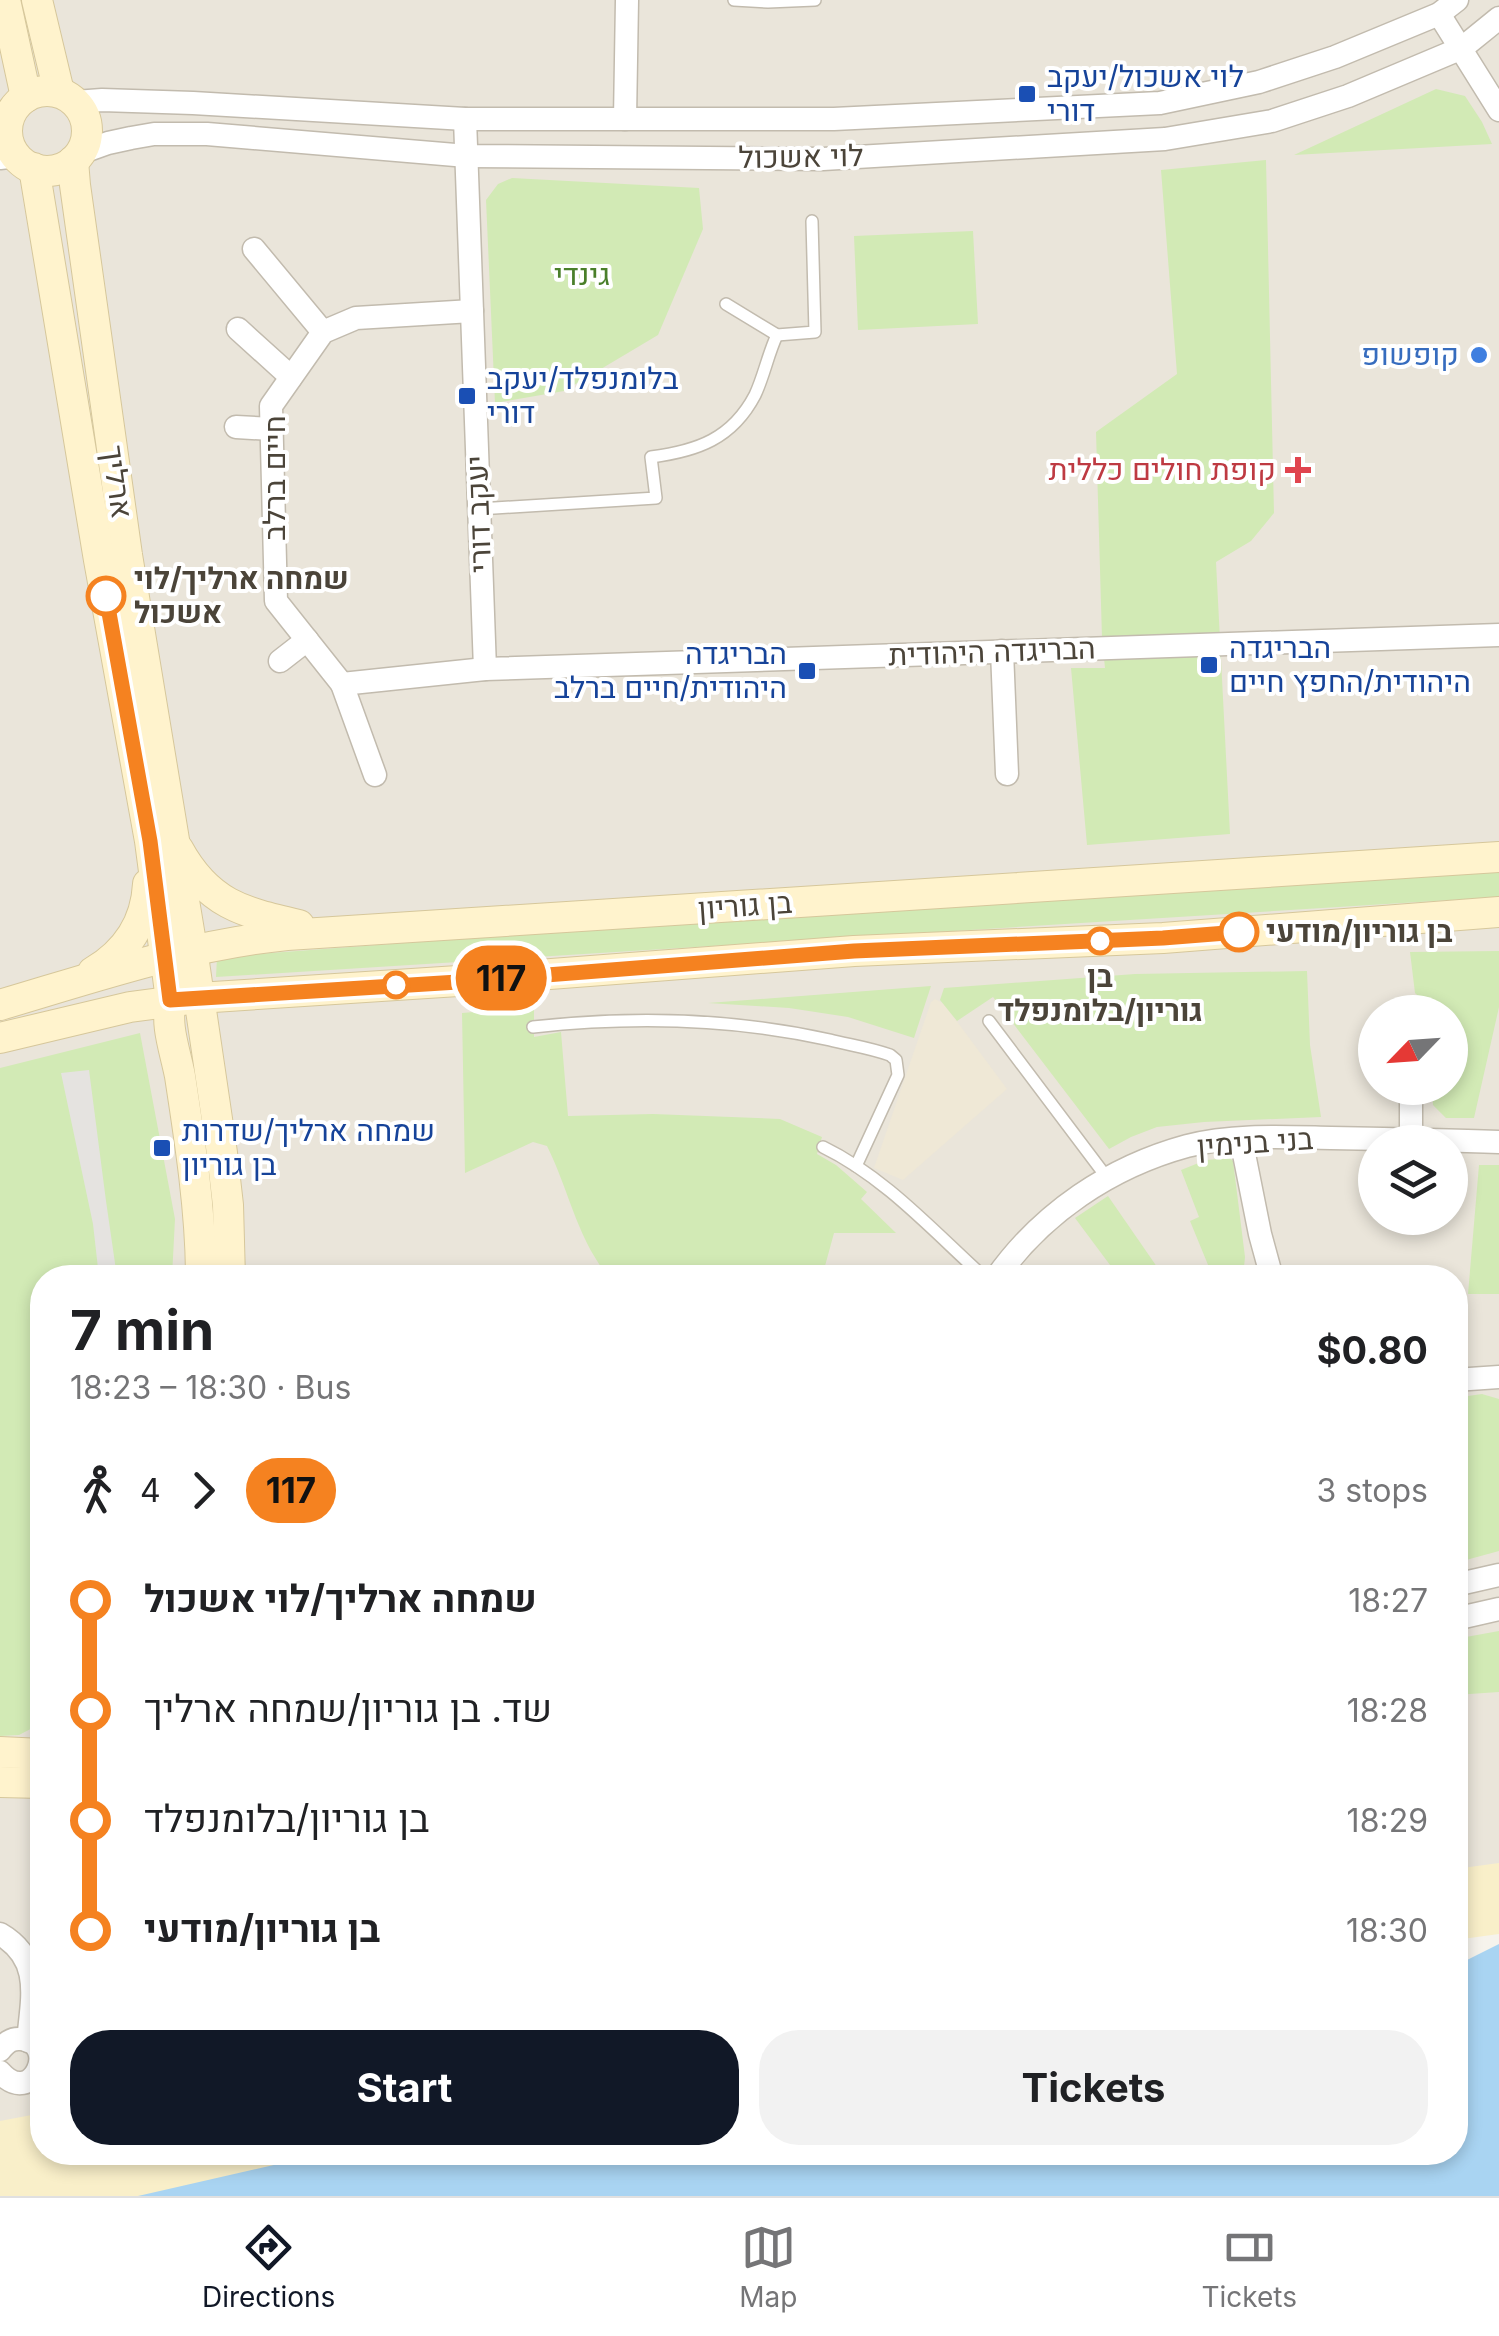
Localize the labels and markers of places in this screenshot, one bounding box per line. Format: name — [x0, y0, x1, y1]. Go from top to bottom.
place label: לוי אשכול/יעקב דורי — [1047, 58, 1244, 128]
marker: לוי אשכול/יעקב דורי — [1016, 83, 1038, 105]
place label: קופשופ — [1361, 336, 1459, 372]
marker: קופשופ — [1468, 344, 1490, 366]
place label: בלומנפלד/יעקב דורי — [487, 360, 679, 430]
marker: בלומנפלד/יעקב דורי — [456, 385, 478, 407]
place label: קופת חולים כללית — [1049, 451, 1276, 487]
marker: קופת חולים כללית — [1285, 457, 1311, 483]
place label: שמחה ארליך/לוי אשכול — [134, 560, 349, 630]
marker: שמחה ארליך/לוי אשכול — [87, 577, 125, 615]
place label: הבריגדה היהודית/החפץ חיים — [1229, 629, 1471, 699]
place label: הבריגדה היהודית/חיים ברלב — [554, 635, 787, 705]
marker: הבריגדה היהודית/החפץ חיים — [1198, 654, 1220, 676]
marker: הבריגדה היהודית/חיים ברלב — [796, 660, 818, 682]
marker: בן גוריון/מודעי — [1220, 913, 1258, 951]
place label: בן גוריון/מודעי — [1266, 913, 1452, 949]
marker: בן גוריון/בלומנפלד — [1087, 928, 1113, 954]
place label: בן גוריון/בלומנפלד — [997, 958, 1203, 1028]
unlabelled marker — [383, 972, 409, 998]
place label: שמחה ארליך/שדרות בן גוריון — [182, 1112, 435, 1182]
marker: שמחה ארליך/שדרות בן גוריון — [151, 1137, 173, 1159]

